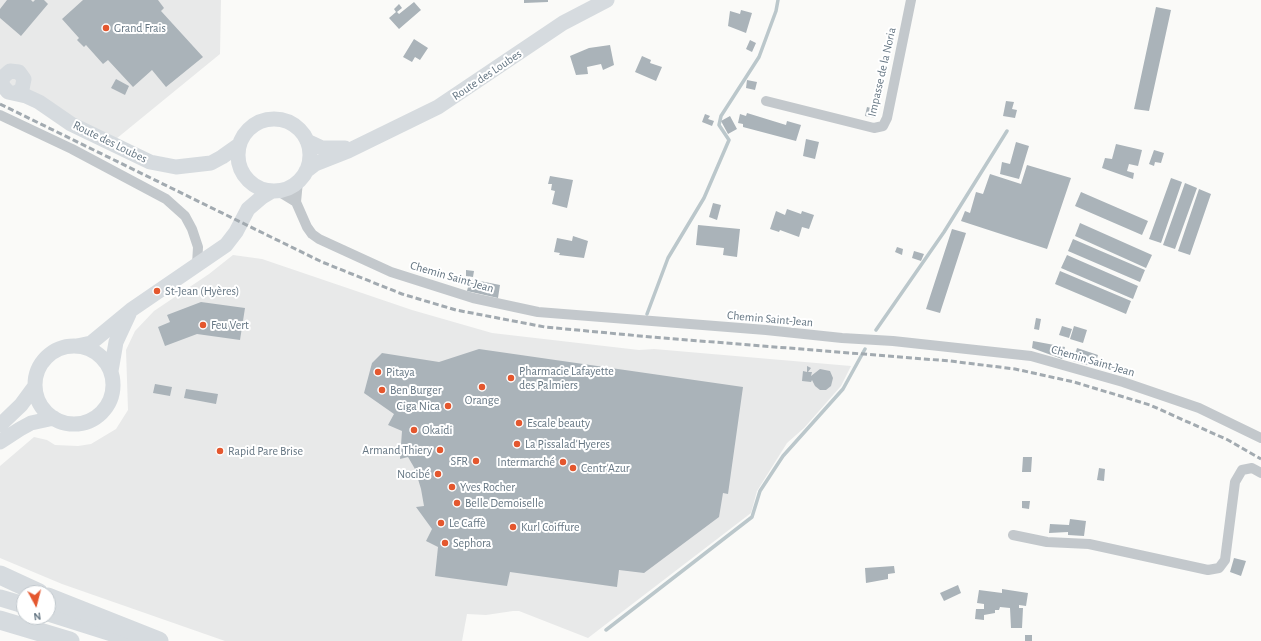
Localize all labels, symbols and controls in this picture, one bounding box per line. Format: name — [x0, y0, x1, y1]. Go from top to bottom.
place label: Grand Frais — [114, 21, 166, 35]
marker: Grand Frais — [101, 23, 111, 33]
street label: Impasse de la Noria — [865, 26, 899, 118]
street label: Route des Loubes — [450, 47, 524, 103]
street label: Route des Loubes — [71, 118, 149, 166]
street label: Chemin Saint-Jean — [409, 258, 495, 296]
place label: St-Jean (Hyères) — [165, 284, 240, 298]
marker: St-Jean (Hyères) — [152, 286, 162, 296]
street label: Chemin Saint-Jean — [726, 308, 814, 330]
place label: Feu Vert — [211, 318, 249, 332]
marker: Feu Vert — [198, 320, 208, 330]
street label: Chemin Saint-Jean — [1050, 342, 1136, 380]
place label: Pharmacie Lafayette des Palmiers — [519, 364, 614, 392]
place label: Pitaya — [386, 365, 415, 379]
marker: Pitaya — [373, 367, 383, 377]
marker: Pharmacie Lafayette des Palmiers — [506, 373, 516, 383]
marker: Orange — [477, 382, 487, 392]
place label: Ben Burger — [390, 383, 442, 397]
marker: Ben Burger — [377, 385, 387, 395]
place label: Orange — [465, 393, 499, 407]
place label: Ciga Nica — [397, 399, 440, 413]
marker: Ciga Nica — [443, 401, 453, 411]
place label: Escale beauty — [527, 416, 590, 430]
marker: Escale beauty — [514, 418, 524, 428]
place label: Okaïdi — [422, 423, 452, 437]
marker: Okaïdi — [409, 425, 419, 435]
place label: La Pissalad'Hyeres — [525, 437, 610, 451]
marker: La Pissalad'Hyeres — [512, 439, 522, 449]
place label: Armand Thiery — [362, 443, 432, 457]
place label: Rapid Pare Brise — [228, 444, 303, 458]
marker: Armand Thiery — [435, 445, 445, 455]
marker: Rapid Pare Brise — [215, 446, 225, 456]
place label: SFR — [450, 454, 468, 468]
place label: Intermarché — [497, 455, 555, 469]
marker: SFR — [471, 456, 481, 466]
marker: Intermarché — [558, 457, 568, 467]
place label: Centr'Azur — [581, 461, 630, 475]
marker: Centr'Azur — [568, 463, 578, 473]
place label: Nocibé — [397, 467, 430, 481]
marker: Nocibé — [433, 469, 443, 479]
place label: Yves Rocher — [460, 480, 515, 494]
marker: Yves Rocher — [447, 482, 457, 492]
place label: Belle Demoiselle — [465, 496, 543, 510]
marker: Belle Demoiselle — [452, 498, 462, 508]
place label: Le Caffè — [449, 516, 486, 530]
marker: Le Caffè — [436, 518, 446, 528]
place label: Kurl Coiffure — [521, 520, 580, 534]
marker: Kurl Coiffure — [508, 522, 518, 532]
place label: Sephora — [453, 536, 491, 550]
marker: Sephora — [440, 538, 450, 548]
north arrow — [16, 585, 56, 625]
text: N — [33, 610, 42, 622]

